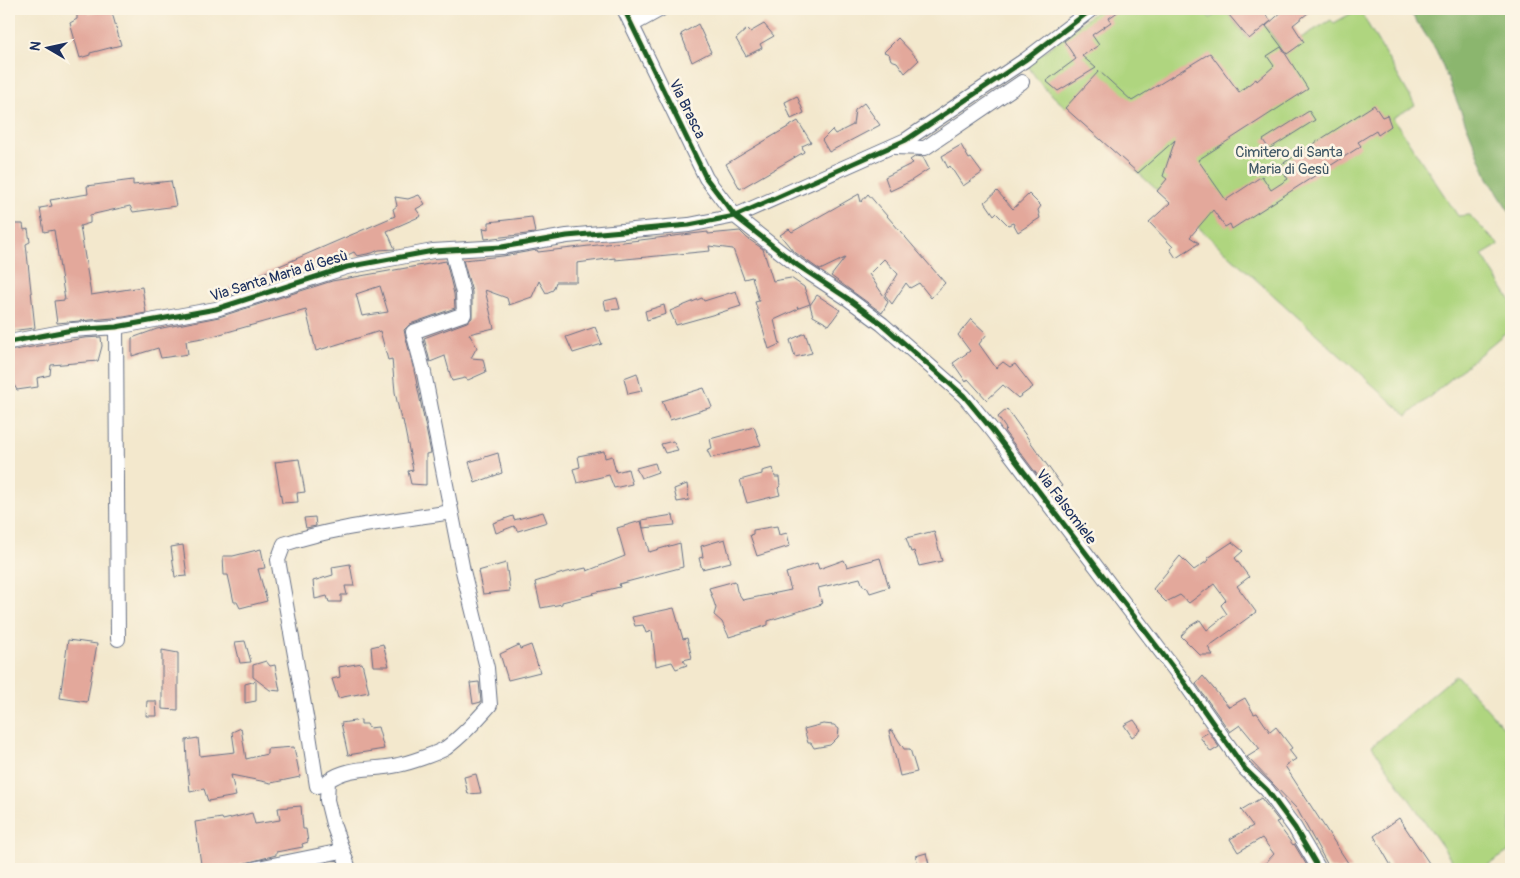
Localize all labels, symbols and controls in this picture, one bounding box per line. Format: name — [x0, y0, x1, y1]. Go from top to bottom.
north arrow — [22, 22, 72, 72]
text: N — [27, 40, 45, 52]
street label: Via Brasca — [664, 76, 710, 142]
park label: Cimitero di Santa Maria di Gesù — [1235, 143, 1343, 179]
street label: Via Santa Maria di Gesù — [208, 246, 350, 306]
street label: Via Falsomiele — [1032, 466, 1101, 549]

